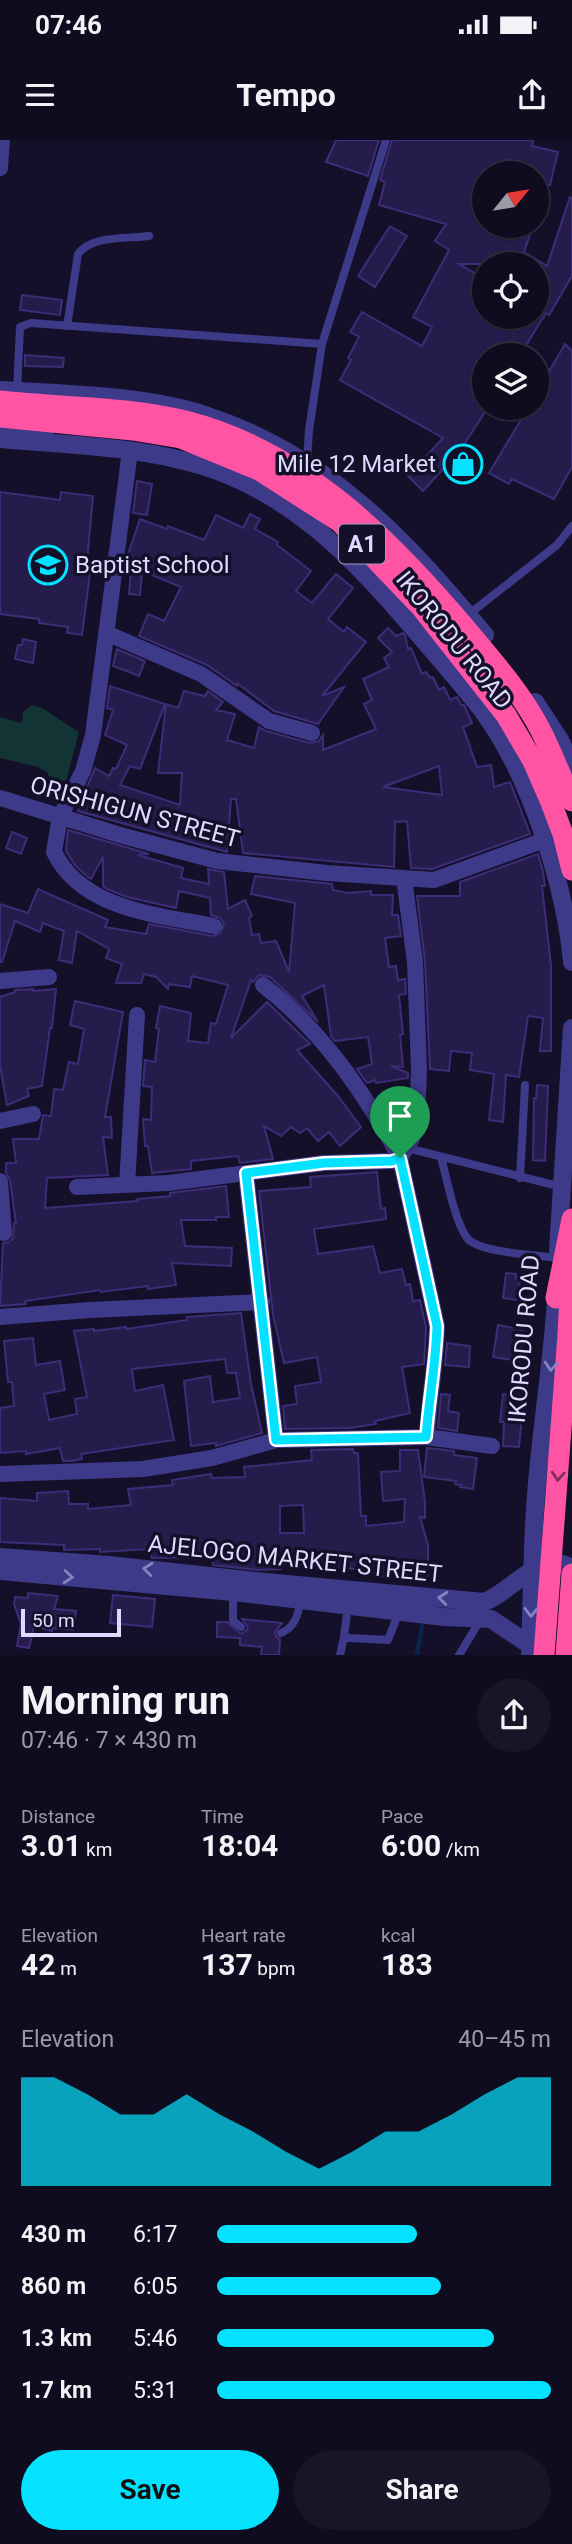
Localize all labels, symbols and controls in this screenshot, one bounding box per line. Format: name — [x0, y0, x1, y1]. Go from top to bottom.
text: 07:46 — [35, 10, 102, 40]
icon: menu — [21, 76, 59, 114]
text: Tempo — [236, 76, 336, 114]
icon: share — [513, 76, 551, 114]
north arrow — [472, 161, 550, 238]
map controls — [472, 161, 549, 420]
button: locate — [472, 252, 549, 329]
button: layers — [472, 343, 549, 420]
shop icon: Mile 12 Market — [442, 443, 484, 485]
place label: Mile 12 Market — [277, 450, 436, 478]
road number: A1 — [339, 524, 385, 564]
school or university icon: Baptist School — [27, 544, 69, 586]
place label: Baptist School — [75, 551, 230, 579]
street label: IKORODU ROAD — [390, 566, 518, 714]
street label: ORISHIGUN STREET — [27, 771, 243, 853]
pin — [370, 1086, 430, 1158]
icon: arrive — [381, 1097, 419, 1135]
street label: IKORODU ROAD — [503, 1254, 545, 1424]
one-way arrow — [544, 1361, 559, 1372]
one-way arrow — [550, 1471, 565, 1482]
street label: AJELOGO MARKET STREET — [147, 1530, 443, 1588]
one-way arrow — [143, 1562, 154, 1577]
one-way arrow — [63, 1569, 74, 1584]
one-way arrow — [437, 1591, 448, 1606]
scale bar — [21, 1606, 121, 1638]
one-way arrow — [523, 1608, 539, 1618]
text: 50 m — [32, 1609, 75, 1632]
button: share — [477, 1678, 551, 1752]
text: Morning run — [21, 1679, 230, 1723]
text: 07:46 · 7 × 430 m — [21, 1727, 197, 1754]
text: Distance — [21, 1805, 95, 1828]
text: Time — [201, 1805, 244, 1828]
text: Pace — [381, 1805, 423, 1828]
text: 3.01 — [21, 1828, 81, 1863]
text: 18:04 — [201, 1828, 278, 1863]
text: 6:00 — [381, 1828, 441, 1863]
text: km — [81, 1838, 112, 1861]
text: /km — [441, 1838, 480, 1861]
text: Elevation — [21, 1924, 98, 1947]
text: Heart rate — [201, 1924, 286, 1947]
text: kcal — [381, 1924, 415, 1947]
text: 42 — [21, 1947, 55, 1982]
text: 137 — [201, 1947, 253, 1982]
text: 183 — [381, 1947, 433, 1982]
text: m — [55, 1957, 77, 1980]
text: bpm — [253, 1957, 295, 1980]
text: Elevation — [21, 2026, 114, 2053]
text: 40–45 m — [458, 2026, 551, 2053]
text: 430 m — [21, 2221, 86, 2248]
text: 6:17 — [133, 2221, 177, 2248]
text: 860 m — [21, 2273, 86, 2300]
text: 6:05 — [133, 2273, 177, 2300]
text: 1.3 km — [21, 2325, 92, 2352]
text: 5:46 — [133, 2325, 177, 2352]
text: 1.7 km — [21, 2377, 92, 2404]
text: 5:31 — [133, 2377, 177, 2404]
button: Save — [21, 2450, 279, 2530]
button: Share — [293, 2450, 551, 2530]

